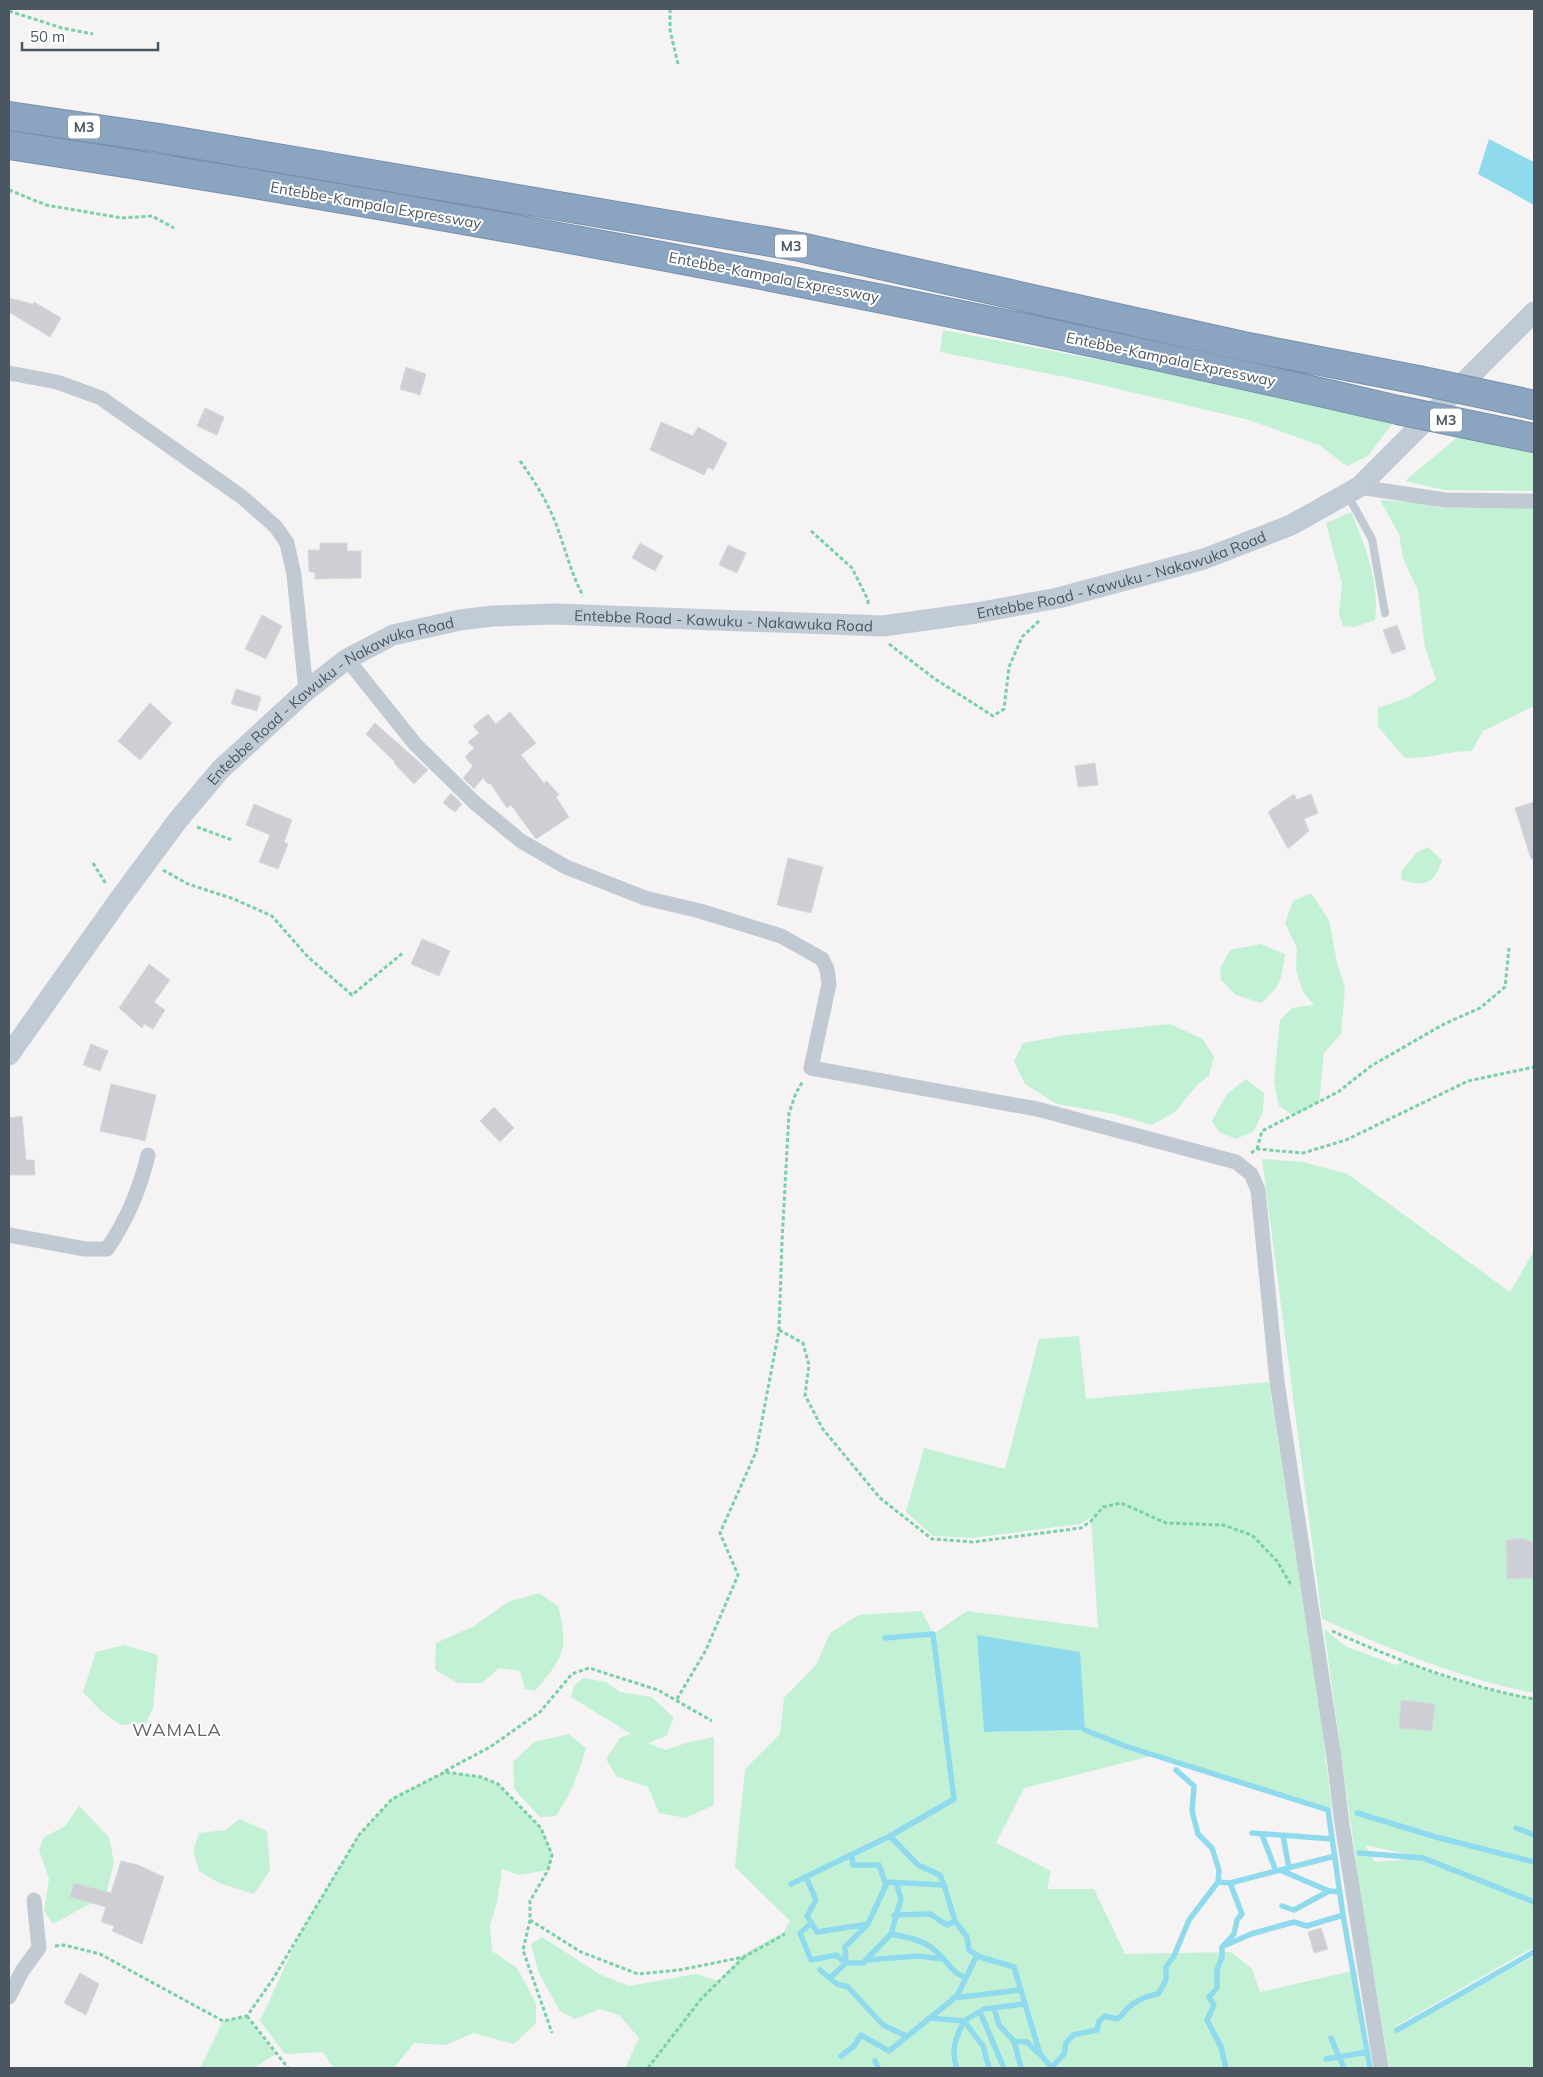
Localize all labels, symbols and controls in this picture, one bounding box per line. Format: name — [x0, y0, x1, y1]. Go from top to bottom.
scale bar — [22, 20, 159, 52]
text: 50 m — [30, 27, 65, 46]
road number: M3 — [68, 115, 100, 138]
street label: Entebbe-Kampala Expressway — [269, 177, 483, 233]
road number: M3 — [775, 235, 807, 258]
street label: Entebbe-Kampala Expressway — [667, 247, 881, 307]
street label: Entebbe-Kampala Expressway — [1064, 327, 1278, 391]
road number: M3 — [1430, 408, 1462, 432]
street label: Entebbe Road - Kawuku - Nakawuka Road — [975, 526, 1268, 622]
street label: Entebbe Road - Kawuku - Nakawuka Road — [574, 605, 873, 635]
street label: Entebbe Road - Kawuku - Nakawuka Road — [202, 612, 456, 789]
district label: WAMALA — [132, 1718, 222, 1741]

